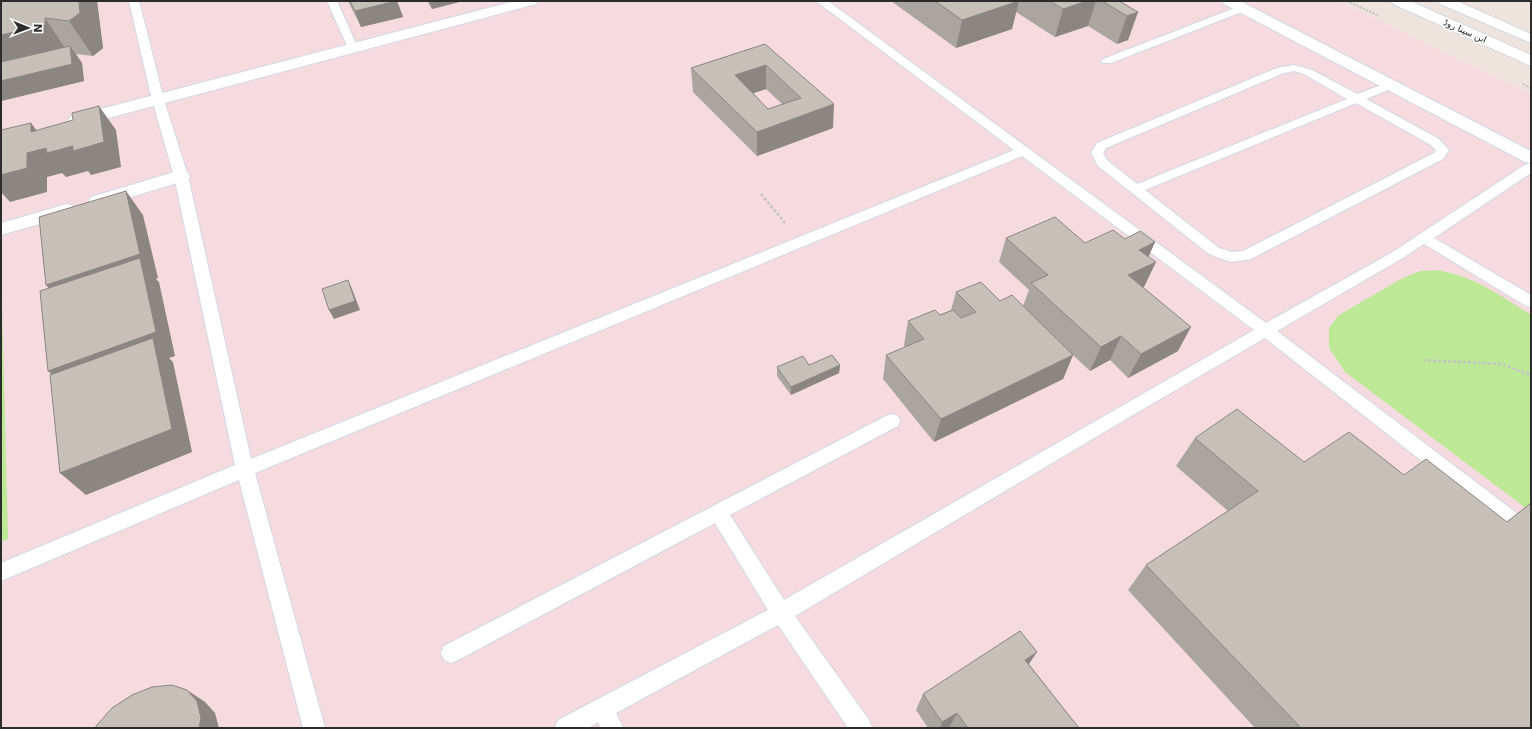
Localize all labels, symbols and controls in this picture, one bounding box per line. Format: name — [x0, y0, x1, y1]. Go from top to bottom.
north arrow — [8, 8, 48, 48]
street label: ابن سینا روڈ — [1442, 17, 1488, 45]
text: N — [31, 23, 44, 33]

